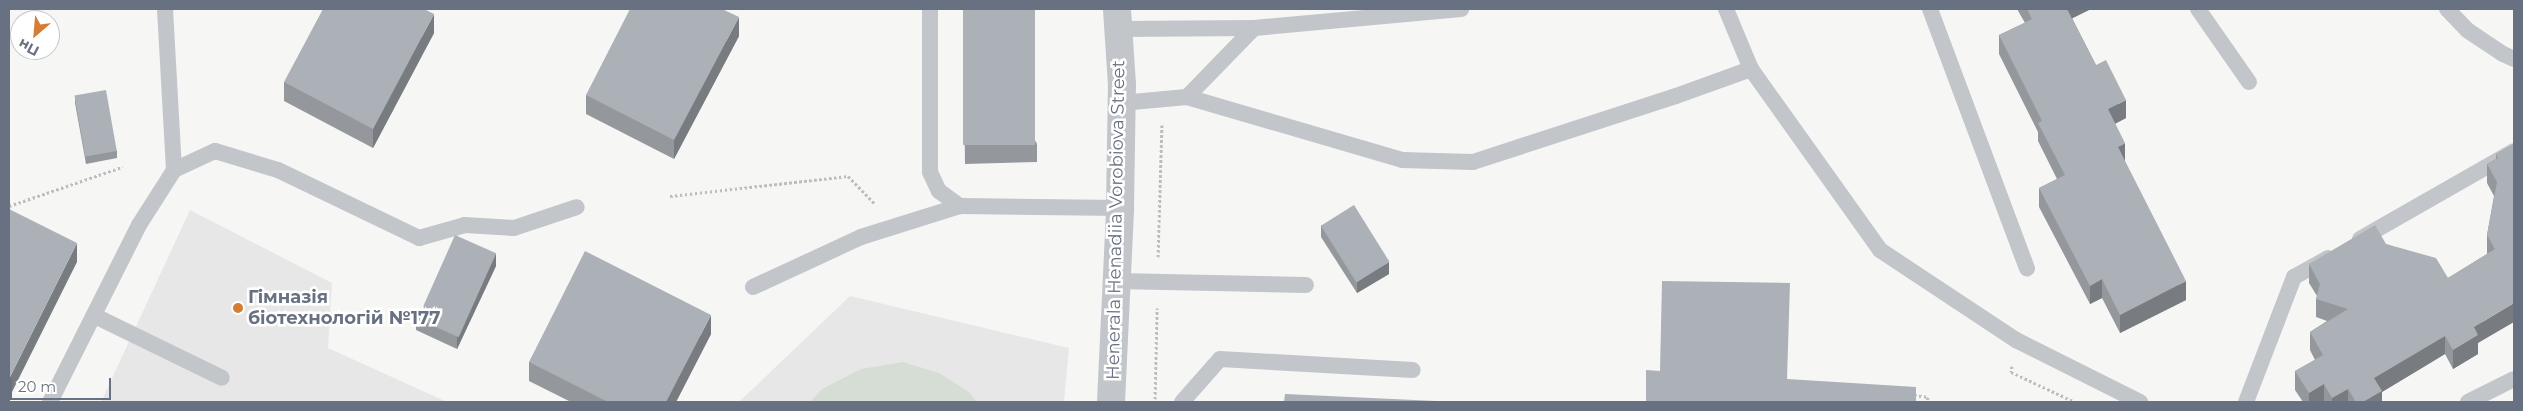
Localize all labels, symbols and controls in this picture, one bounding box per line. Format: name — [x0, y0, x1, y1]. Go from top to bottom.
north arrow — [10, 10, 60, 60]
text: Пн — [15, 35, 42, 60]
street label: Henerala Henadiia Vorobiova Street — [1102, 60, 1130, 380]
place label: Гімназія біотехнологій №177 — [248, 287, 440, 330]
marker: Гімназія біотехнологій №177 — [232, 302, 244, 314]
scale bar — [12, 368, 114, 400]
text: 20 m — [18, 377, 56, 396]

